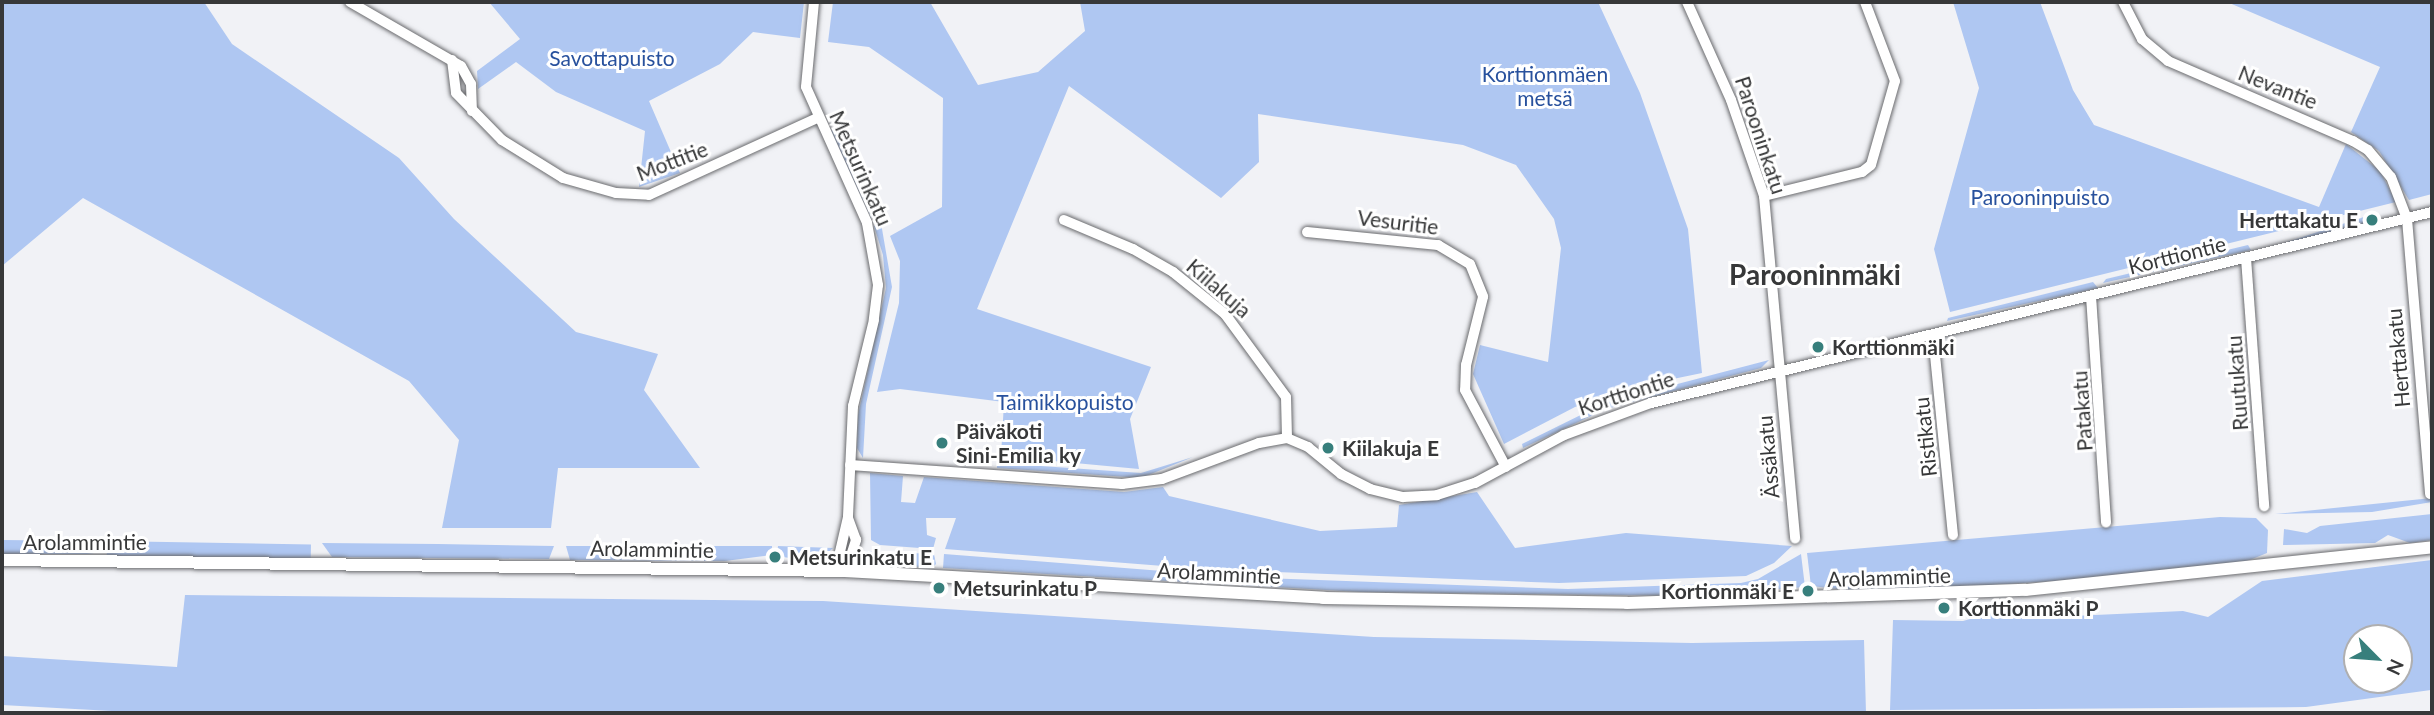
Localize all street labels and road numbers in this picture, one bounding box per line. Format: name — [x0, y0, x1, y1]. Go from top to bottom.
street label: Nevantie — [2235, 60, 2321, 114]
street label: Parooninkatu — [1730, 73, 1792, 197]
street label: Metsurinkatu — [824, 107, 898, 229]
street label: Mottitie — [633, 136, 711, 186]
street label: Vesuritie — [1356, 205, 1440, 239]
street label: Korttiontie — [2126, 231, 2228, 279]
street label: Kiilakuja — [1182, 253, 1256, 323]
street label: Herttakatu — [2381, 307, 2415, 409]
street label: Ruutukatu — [2221, 334, 2253, 432]
street label: Korttiontie — [1575, 366, 1677, 420]
street label: Patakatu — [2067, 370, 2097, 452]
street label: Ristikatu — [1908, 396, 1942, 478]
street label: Ässäkatu — [1752, 415, 1784, 499]
street label: Arolammintie — [23, 529, 147, 555]
street label: Arolammintie — [590, 535, 714, 563]
street label: Arolammintie — [1156, 557, 1282, 589]
street label: Arolammintie — [1827, 562, 1951, 592]

